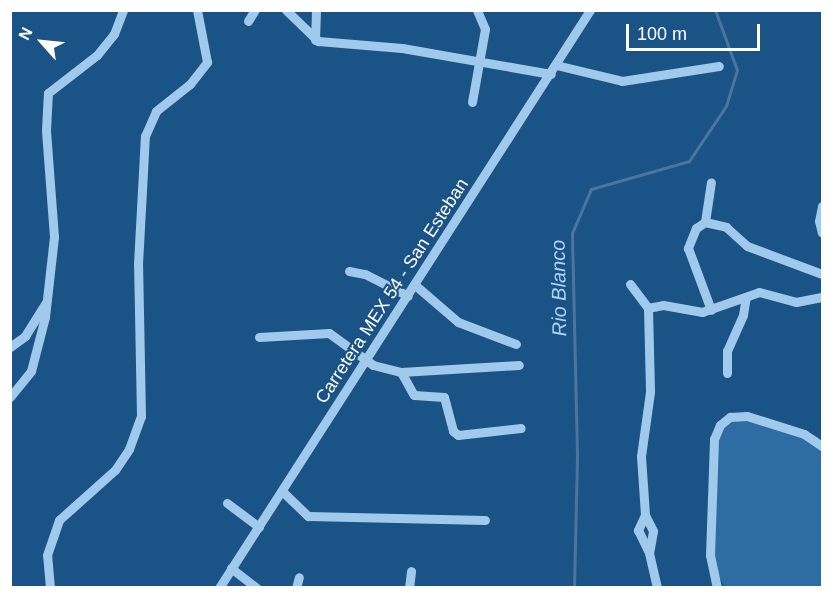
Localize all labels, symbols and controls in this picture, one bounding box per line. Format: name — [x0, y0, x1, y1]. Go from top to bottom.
north arrow — [12, 12, 72, 72]
scale bar — [629, 12, 762, 50]
text: 100 m — [637, 24, 687, 44]
text: N — [15, 25, 36, 43]
street label: Carretera MEX 54 - San Esteban — [311, 174, 473, 408]
water label: Rio Blanco — [546, 239, 572, 337]

